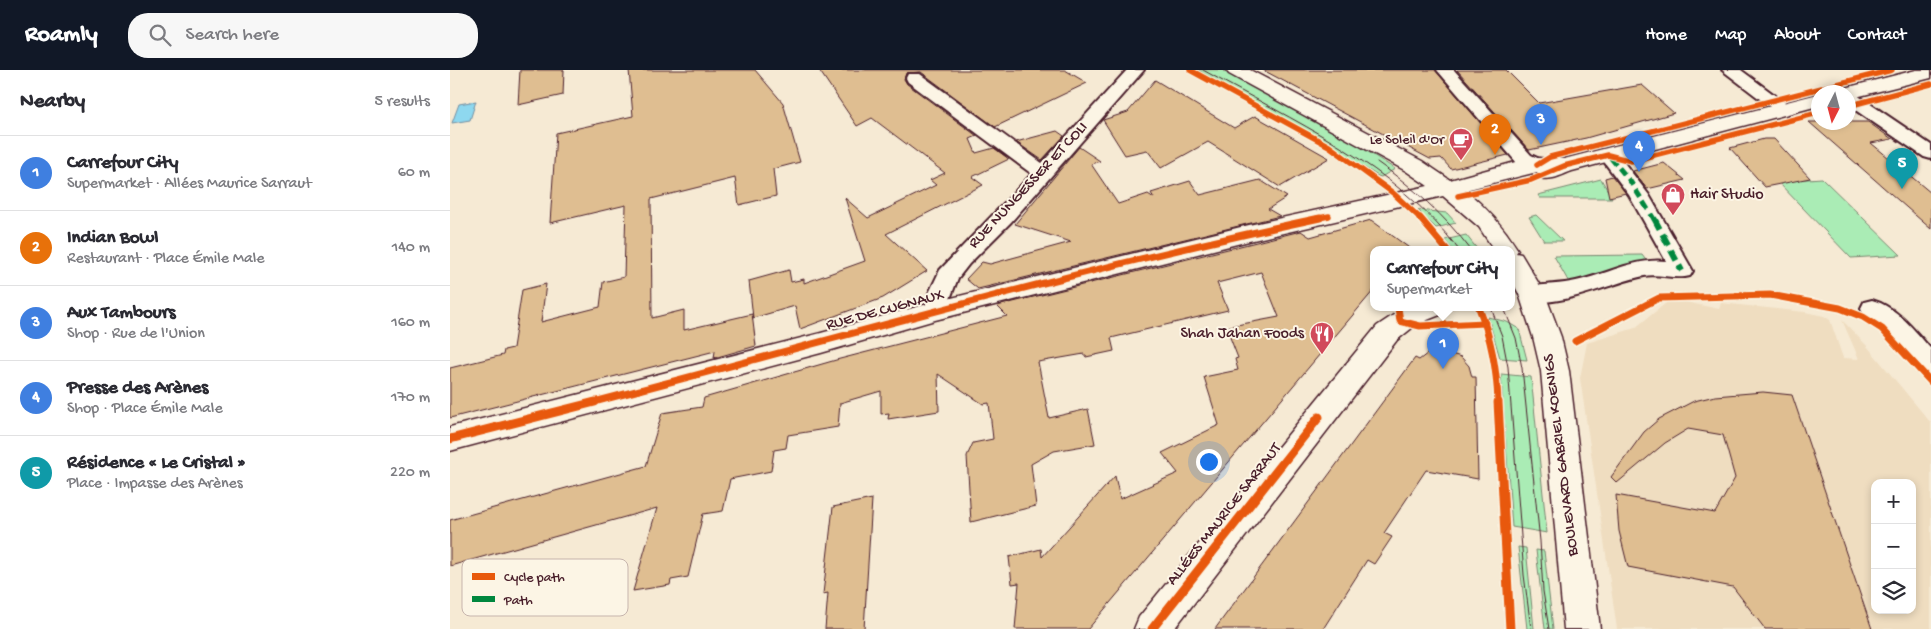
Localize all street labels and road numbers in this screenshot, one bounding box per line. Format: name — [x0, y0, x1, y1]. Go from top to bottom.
street label: RUE NUNGESSER ET COLI — [965, 119, 1093, 253]
street label: RUE DE CUGNAUX — [824, 286, 946, 336]
street label: BOULEVARD GABRIEL KOENIGS — [1540, 352, 1584, 558]
street label: ALLÉES MAURICE SARRAUT — [1164, 439, 1287, 590]

